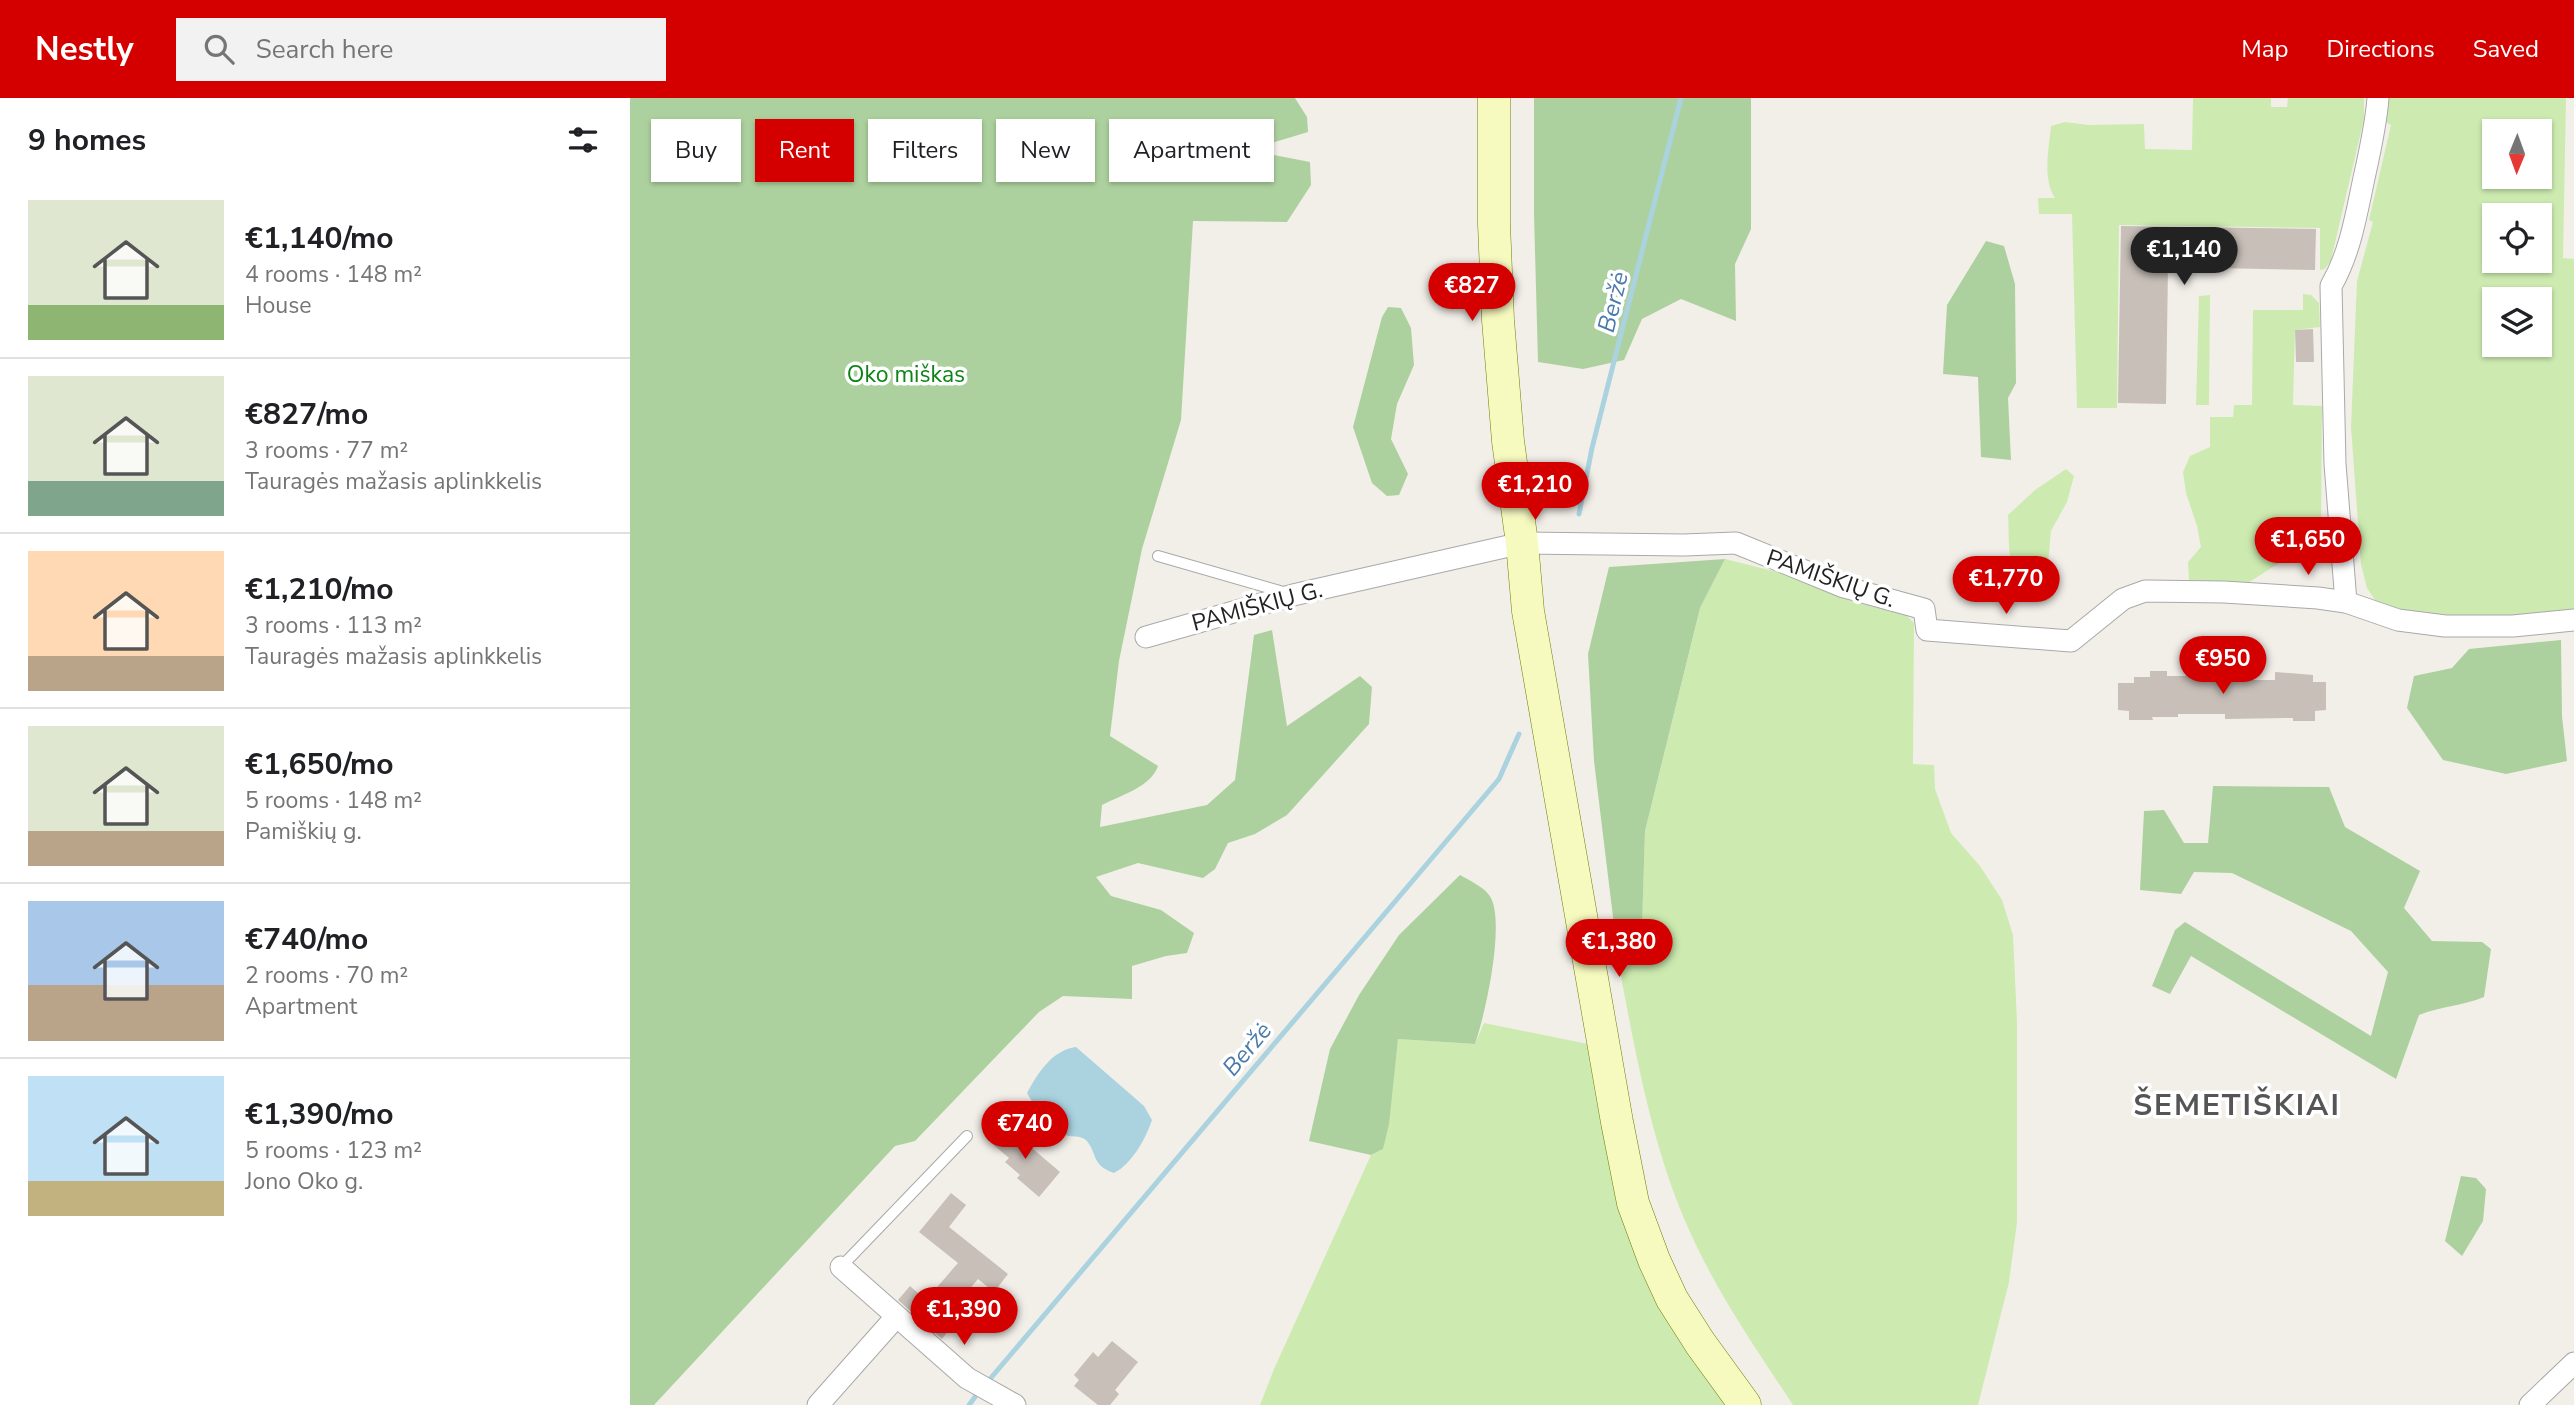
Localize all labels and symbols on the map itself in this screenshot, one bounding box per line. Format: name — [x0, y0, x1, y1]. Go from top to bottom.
north arrow — [2482, 119, 2552, 189]
pin: €1,140 — [2127, 228, 2241, 287]
pin: €827 — [1431, 264, 1513, 323]
water label: Beržė — [1590, 268, 1636, 336]
park label: Oko miškas — [847, 359, 965, 390]
pin: €1,210 — [1478, 462, 1592, 522]
pin: €1,650 — [2251, 518, 2365, 577]
street label: PAMIŠKIŲ G. — [1762, 542, 1899, 615]
pin: €1,770 — [1949, 556, 2063, 616]
street label: PAMIŠKIŲ G. — [1188, 574, 1326, 639]
pin: €950 — [2182, 636, 2264, 696]
pin: €1,380 — [1562, 920, 1676, 979]
water label: Beržė — [1215, 1015, 1279, 1083]
district label: ŠEMETIŠKIAI — [2133, 1085, 2341, 1126]
pin: €740 — [984, 1102, 1066, 1161]
pin: €1,390 — [907, 1288, 1021, 1347]

